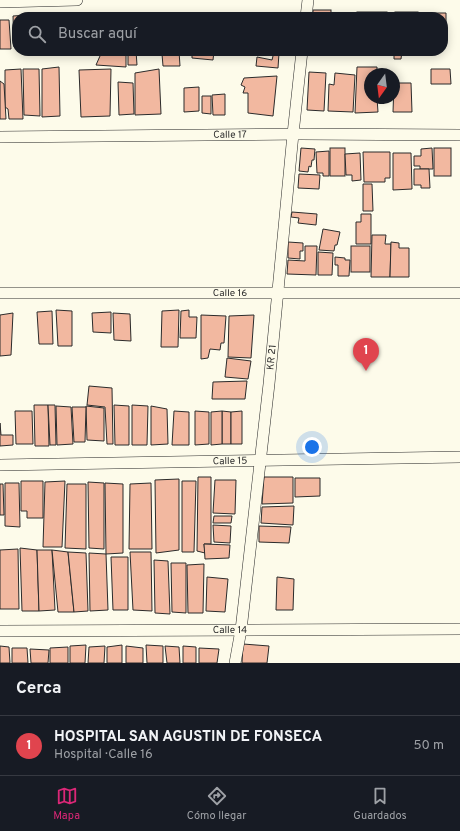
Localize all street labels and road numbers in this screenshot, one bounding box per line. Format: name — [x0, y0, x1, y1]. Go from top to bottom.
street label: Calle 17 — [213, 128, 247, 141]
street label: Calle 16 — [213, 287, 247, 300]
street label: KR 21 — [264, 344, 279, 371]
street label: Calle 15 — [213, 454, 247, 468]
street label: Calle 14 — [213, 623, 247, 637]

